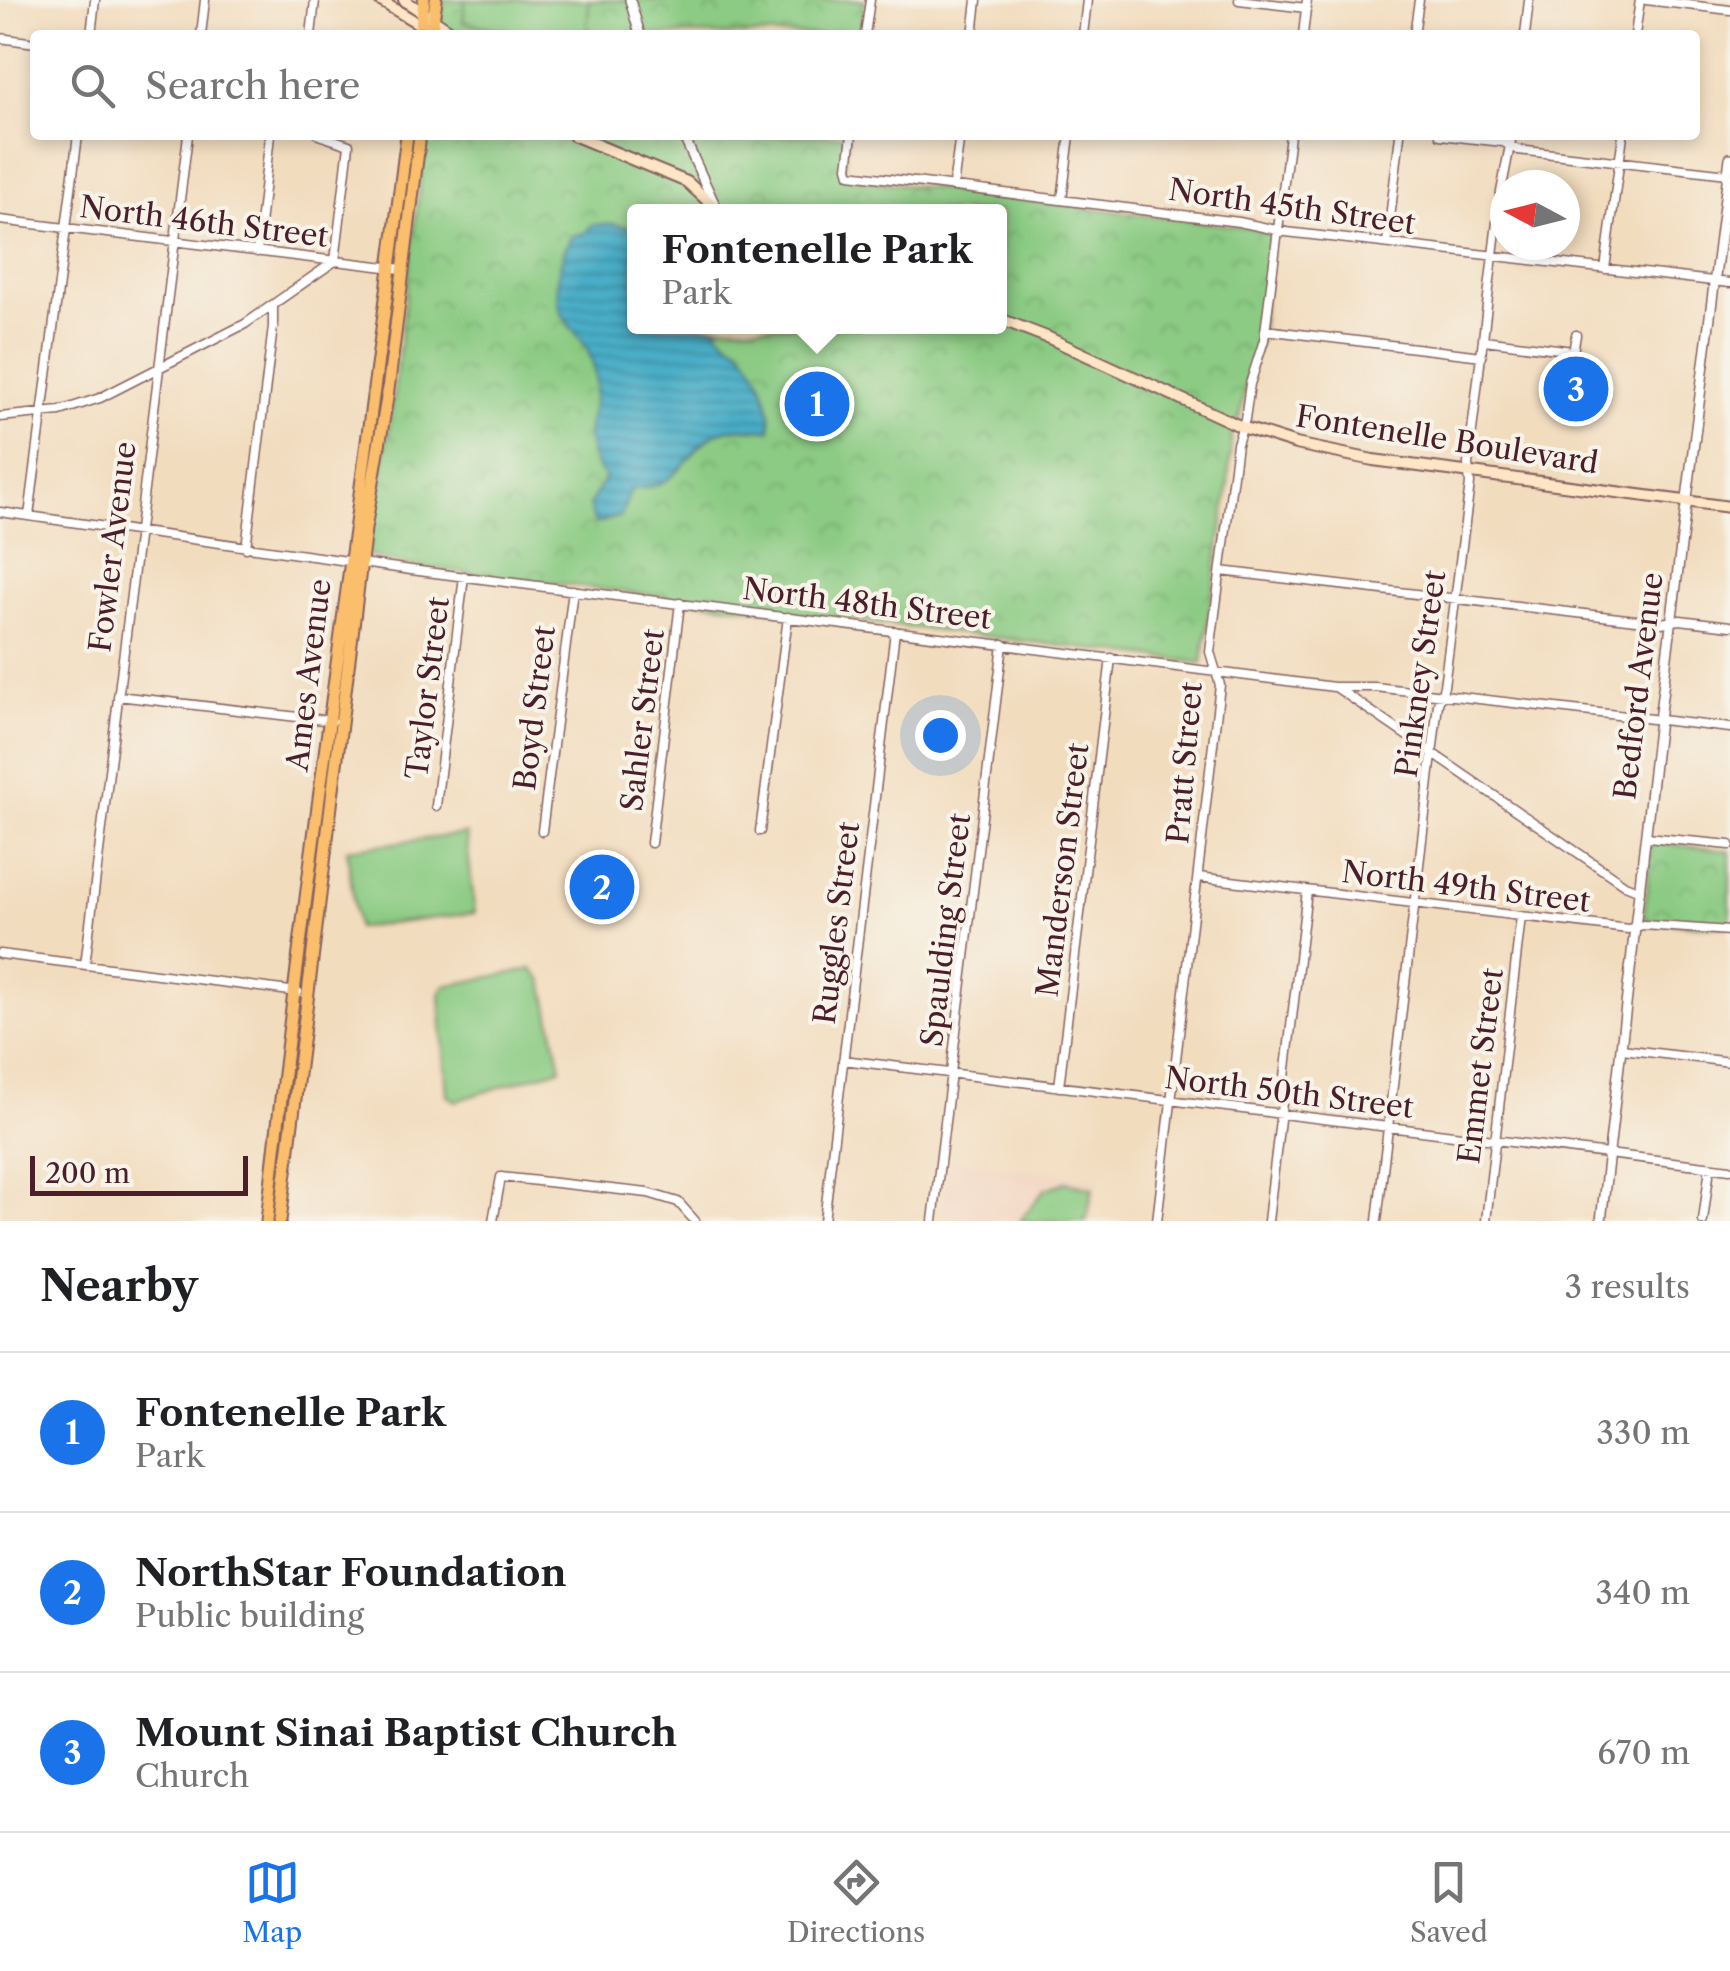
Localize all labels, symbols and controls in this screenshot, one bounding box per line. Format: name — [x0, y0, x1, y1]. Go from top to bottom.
search box — [30, 30, 1700, 140]
icon: search — [65, 58, 120, 113]
text: Search here — [145, 62, 360, 109]
north arrow — [1490, 170, 1580, 260]
street label: North 45th Street — [1166, 171, 1418, 242]
street label: North 46th Street — [78, 188, 331, 255]
popup — [627, 204, 1007, 334]
text: Fontenelle Park — [662, 226, 972, 273]
text: Park — [662, 273, 731, 312]
pin: 3 — [1544, 352, 1608, 426]
pin: 1 — [784, 366, 850, 442]
street label: Fontenelle Boulevard — [1293, 397, 1601, 482]
street label: Fowler Avenue — [81, 440, 144, 654]
street label: Pinkney Street — [1388, 568, 1453, 780]
street label: North 48th Street — [741, 570, 994, 637]
street label: Bedford Avenue — [1606, 570, 1671, 802]
street label: Ames Avenue — [278, 577, 339, 774]
street label: Taylor Street — [398, 594, 457, 781]
street label: Boyd Street — [506, 623, 563, 792]
street label: Sahler Street — [613, 626, 672, 813]
street label: Pratt Street — [1159, 680, 1210, 845]
your location — [915, 710, 966, 761]
street label: Manderson Street — [1029, 740, 1096, 999]
street label: Spaulding Street — [913, 811, 978, 1049]
street label: Ruggles Street — [806, 819, 867, 1026]
pin: 2 — [570, 850, 634, 924]
street label: North 49th Street — [1340, 853, 1593, 920]
street label: Emmet Street — [1450, 966, 1511, 1166]
street label: North 50th Street — [1163, 1059, 1416, 1126]
scale bar — [30, 1151, 248, 1196]
text: 200 m — [45, 1156, 130, 1190]
text: Nearby — [40, 1260, 198, 1312]
text: 3 results — [1564, 1267, 1690, 1306]
text: Fontenelle Park — [135, 1389, 446, 1436]
text: 1 — [65, 1413, 80, 1452]
text: 330 m — [1596, 1413, 1690, 1452]
text: Park — [135, 1436, 205, 1475]
text: NorthStar Foundation — [135, 1549, 567, 1596]
text: 2 — [63, 1573, 82, 1612]
text: 340 m — [1595, 1573, 1690, 1612]
text: Public building — [135, 1596, 364, 1635]
text: Mount Sinai Baptist Church — [135, 1709, 677, 1756]
text: 3 — [63, 1733, 82, 1772]
text: 670 m — [1597, 1733, 1690, 1772]
text: Church — [135, 1756, 249, 1795]
tab: Map — [242, 1855, 302, 1949]
tab: Directions — [787, 1855, 925, 1949]
tab: Saved — [1410, 1855, 1488, 1949]

